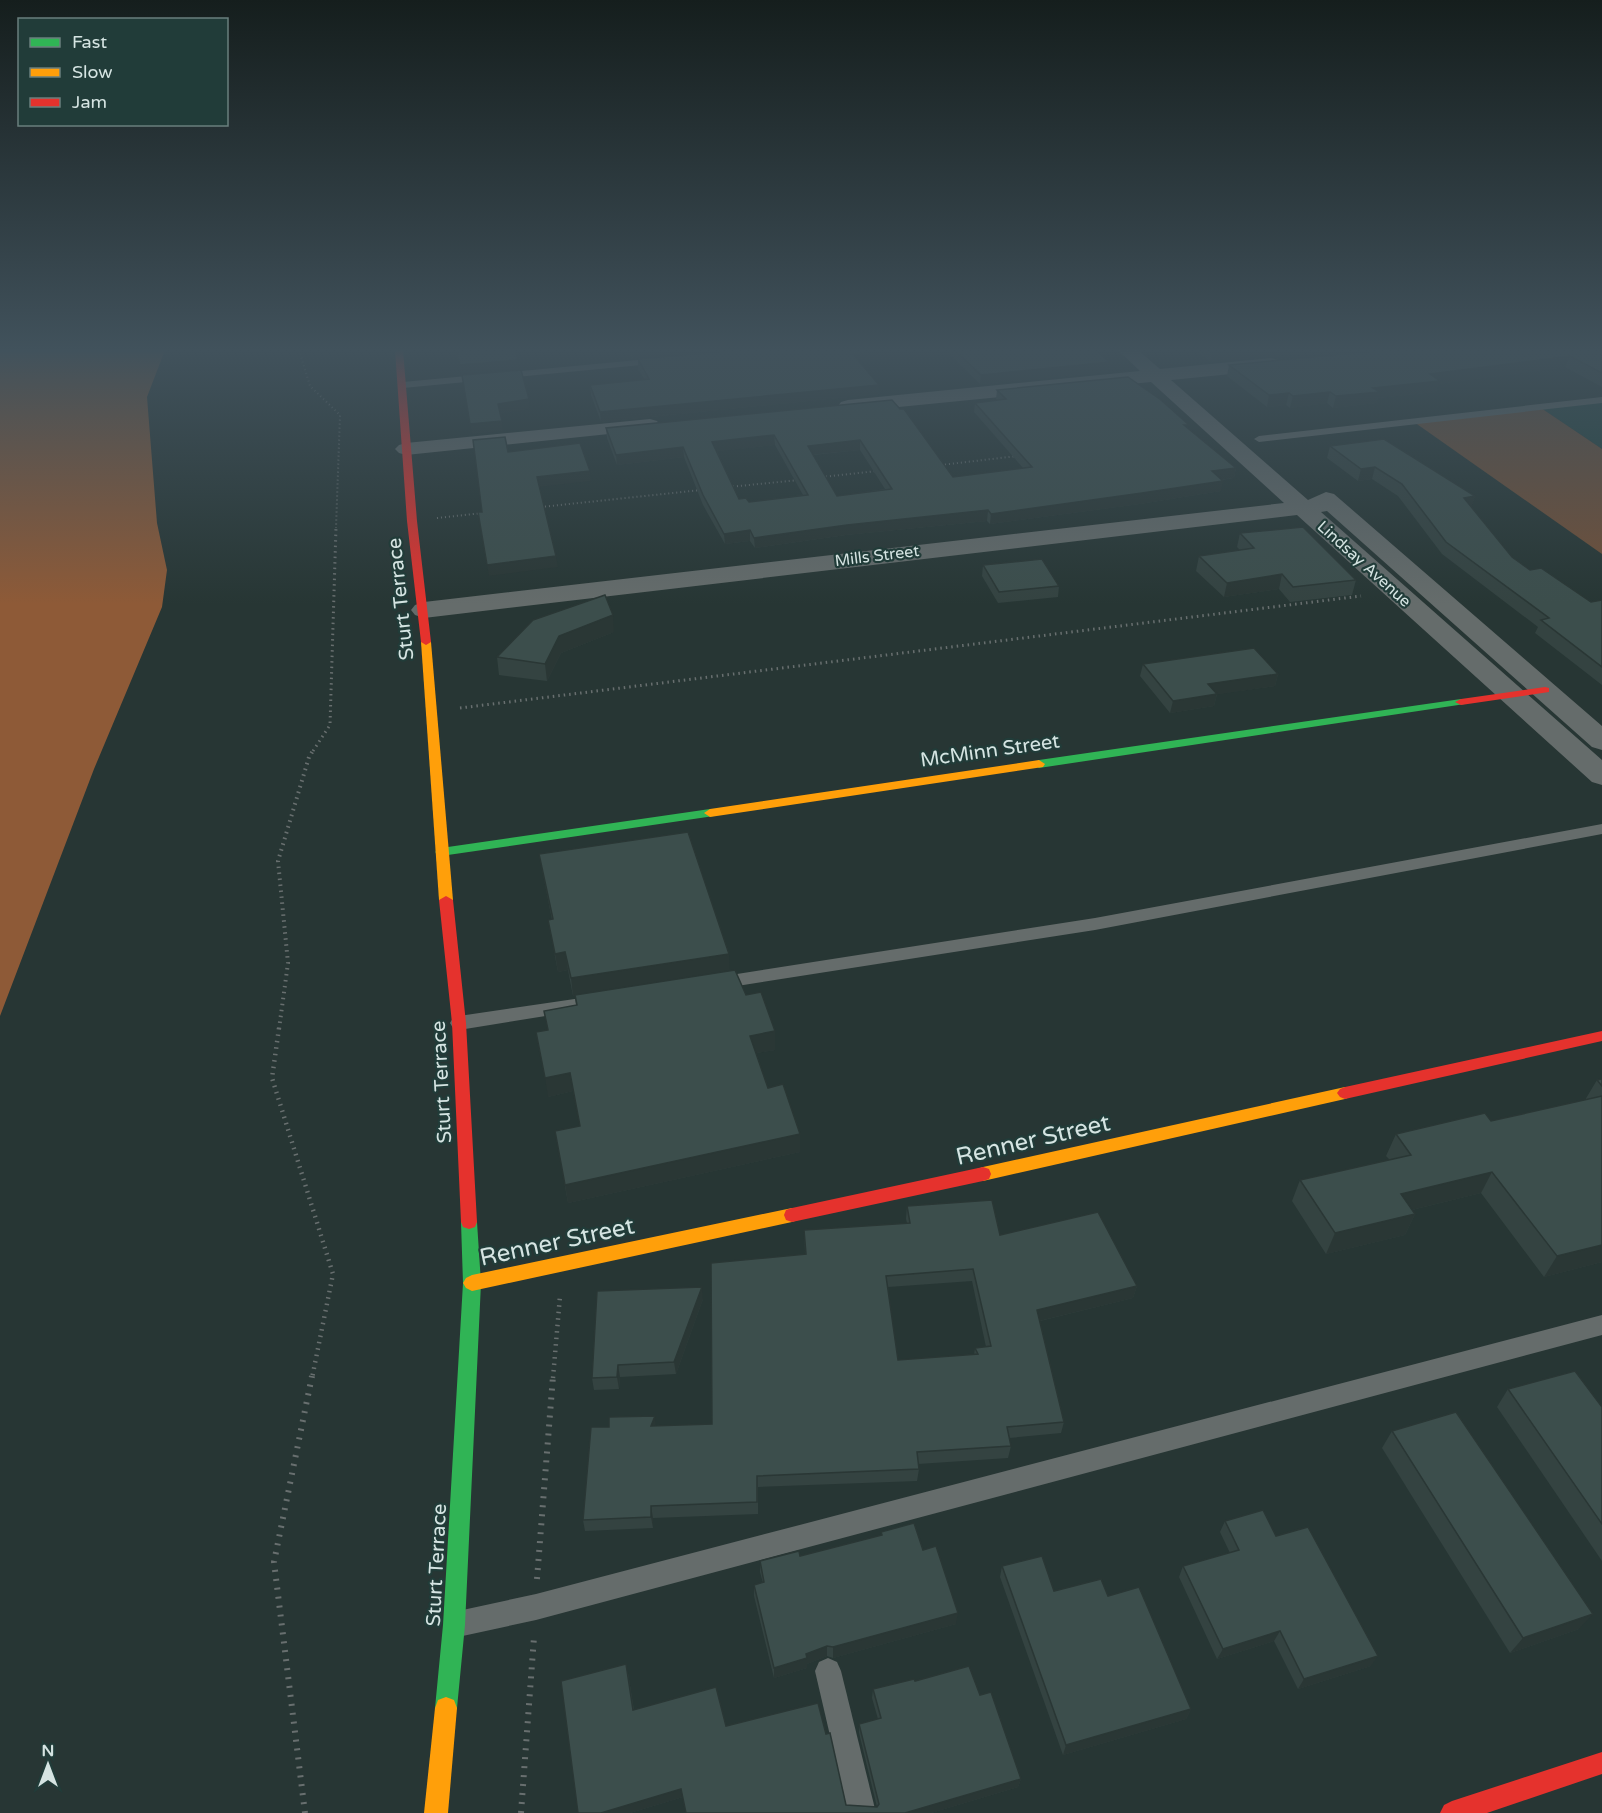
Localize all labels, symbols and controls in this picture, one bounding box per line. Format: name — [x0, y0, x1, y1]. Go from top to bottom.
legend — [18, 18, 228, 126]
text: Fast — [72, 31, 107, 53]
text: Slow — [72, 61, 113, 83]
text: Jam — [72, 91, 107, 113]
street label: Lindsay Avenue — [1313, 517, 1415, 611]
street label: Sturt Terrace — [383, 537, 419, 661]
street label: Mills Street — [834, 541, 920, 571]
street label: McMinn Street — [919, 729, 1062, 773]
street label: Sturt Terrace — [427, 1020, 457, 1144]
street label: Renner Street — [953, 1108, 1113, 1172]
street label: Renner Street — [477, 1211, 637, 1273]
street label: Sturt Terrace — [422, 1503, 452, 1627]
north arrow — [18, 1735, 78, 1795]
text: N — [42, 1741, 54, 1761]

